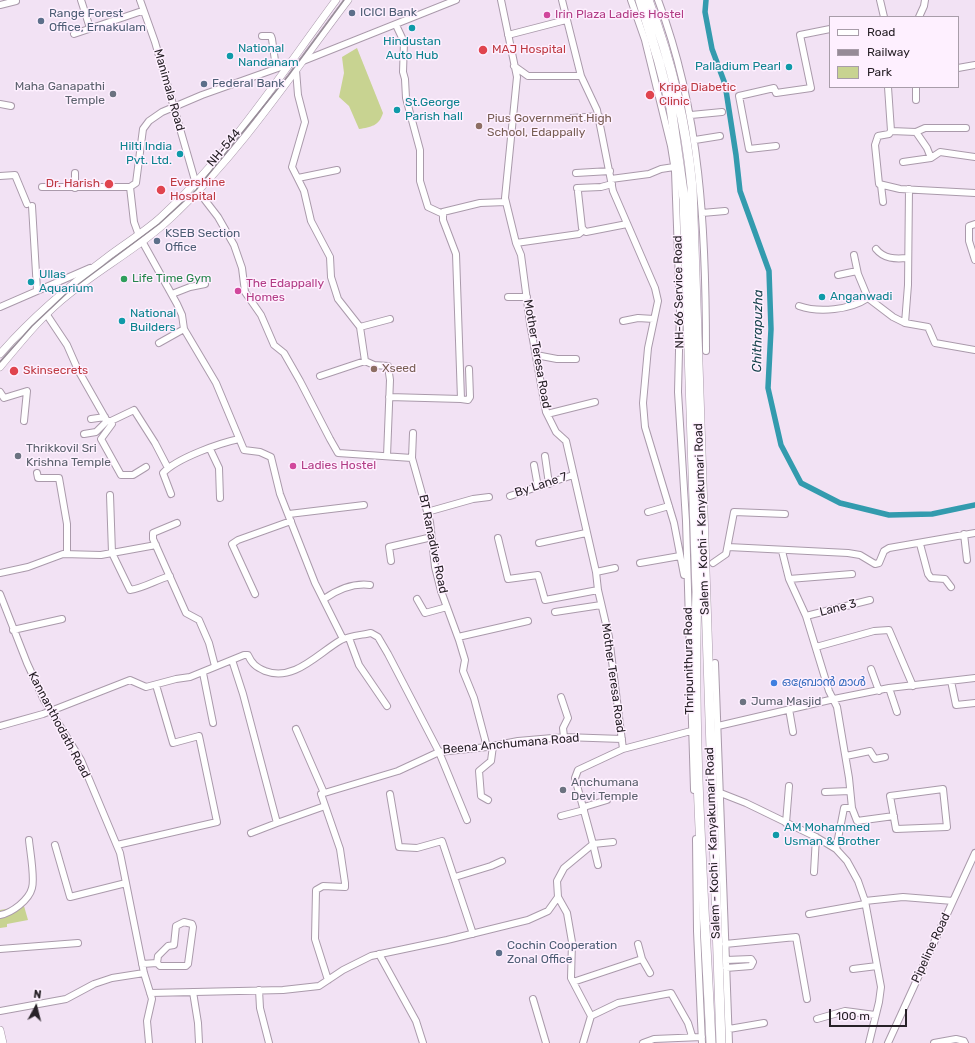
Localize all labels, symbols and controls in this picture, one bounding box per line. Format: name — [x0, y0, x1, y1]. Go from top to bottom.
place label: ICICI Bank — [360, 6, 417, 20]
place label: Range Forest Office, Ernakulam — [49, 7, 146, 35]
marker: ICICI Bank — [347, 8, 357, 18]
place label: Irin Plaza Ladies Hostel — [555, 8, 684, 22]
marker: Irin Plaza Ladies Hostel — [542, 10, 552, 20]
marker: Range Forest Office, Ernakulam — [36, 16, 46, 26]
legend — [829, 16, 959, 88]
marker: Hindustan Auto Hub — [407, 23, 417, 33]
text: Road — [867, 25, 895, 39]
place label: Hindustan Auto Hub — [383, 35, 441, 63]
place label: National Nandanam — [238, 42, 299, 70]
place label: MAJ Hospital — [492, 43, 566, 57]
marker: MAJ Hospital — [477, 44, 489, 56]
text: Railway — [867, 45, 910, 59]
street label: Manimala Road — [150, 47, 188, 133]
marker: National Nandanam — [225, 51, 235, 61]
place label: Palladium Pearl — [695, 60, 781, 74]
marker: Palladium Pearl — [784, 62, 794, 72]
text: Park — [867, 65, 892, 79]
place label: Federal Bank — [212, 77, 284, 91]
marker: Federal Bank — [199, 79, 209, 89]
place label: Maha Ganapathi Temple — [15, 80, 105, 108]
place label: Kripa Diabetic Clinic — [659, 81, 736, 109]
marker: Maha Ganapathi Temple — [108, 89, 118, 99]
marker: Kripa Diabetic Clinic — [644, 89, 656, 101]
place label: St.George Parish hall — [405, 96, 463, 124]
marker: St.George Parish hall — [392, 105, 402, 115]
place label: Pius Government High School, Edappally — [487, 112, 612, 140]
marker: Pius Government High School, Edappally — [474, 121, 484, 131]
street label: NH-544 — [204, 126, 244, 170]
place label: Hilti India Pvt. Ltd. — [120, 140, 172, 168]
marker: Hilti India Pvt. Ltd. — [175, 149, 185, 159]
place label: Evershine Hospital — [170, 176, 225, 204]
place label: Dr. Harish — [46, 177, 100, 191]
marker: Dr. Harish — [103, 178, 115, 190]
marker: Evershine Hospital — [155, 184, 167, 196]
place label: KSEB Section Office — [165, 227, 240, 255]
street label: NH-66 Service Road — [671, 235, 687, 349]
marker: KSEB Section Office — [152, 236, 162, 246]
place label: Ullas Aquarium — [39, 268, 93, 296]
place label: Life Time Gym — [132, 272, 211, 286]
marker: Life Time Gym — [119, 274, 129, 284]
marker: Ullas Aquarium — [26, 277, 36, 287]
place label: The Edappally Homes — [246, 277, 324, 305]
marker: The Edappally Homes — [233, 286, 243, 296]
water label: Chithrapuzha — [749, 289, 767, 373]
place label: Anganwadi — [830, 290, 892, 304]
marker: Anganwadi — [817, 292, 827, 302]
street label: Mother Teresa Road — [520, 298, 554, 410]
place label: National Builders — [130, 307, 176, 335]
marker: National Builders — [117, 316, 127, 326]
place label: Xseed — [382, 362, 416, 376]
place label: Skinsecrets — [23, 364, 88, 378]
marker: Xseed — [369, 364, 379, 374]
marker: Skinsecrets — [8, 365, 20, 377]
street label: Salem - Kochi - Kanyakumari Road — [691, 423, 713, 615]
place label: Thrikkovil Sri Krishna Temple — [26, 442, 111, 470]
marker: Thrikkovil Sri Krishna Temple — [13, 451, 23, 461]
place label: Ladies Hostel — [301, 459, 376, 473]
marker: Ladies Hostel — [288, 461, 298, 471]
street label: By Lane 7 — [513, 470, 569, 500]
street label: BT Ranadive Road — [415, 493, 451, 595]
street label: Lane 3 — [818, 596, 858, 620]
street label: Thripunithura Road — [681, 607, 697, 715]
street label: Mother Teresa Road — [598, 622, 628, 734]
street label: Kannanthodath Road — [25, 669, 93, 781]
place label: ഒബ്രോൻ മാൾ — [782, 676, 866, 690]
marker: ഒബ്രോൻ മാൾ — [769, 678, 779, 688]
place label: Juma Masjid — [751, 695, 821, 709]
marker: Juma Masjid — [738, 697, 748, 707]
street label: Beena Anchumana Road — [442, 731, 580, 757]
street label: Salem - Kochi - Kanyakumari Road — [702, 747, 724, 939]
place label: Anchumana Devi Temple — [571, 776, 639, 804]
marker: Anchumana Devi Temple — [558, 785, 568, 795]
place label: AM Mohammed Usman & Brother — [784, 821, 880, 849]
marker: AM Mohammed Usman & Brother — [771, 830, 781, 840]
street label: Pipeline Road — [908, 911, 954, 985]
place label: Cochin Cooperation Zonal Office — [507, 939, 617, 967]
marker: Cochin Cooperation Zonal Office — [494, 948, 504, 958]
north arrow — [16, 987, 56, 1027]
text: N — [33, 988, 42, 1002]
scale bar — [831, 1001, 909, 1027]
text: 100 m — [836, 1009, 870, 1023]

